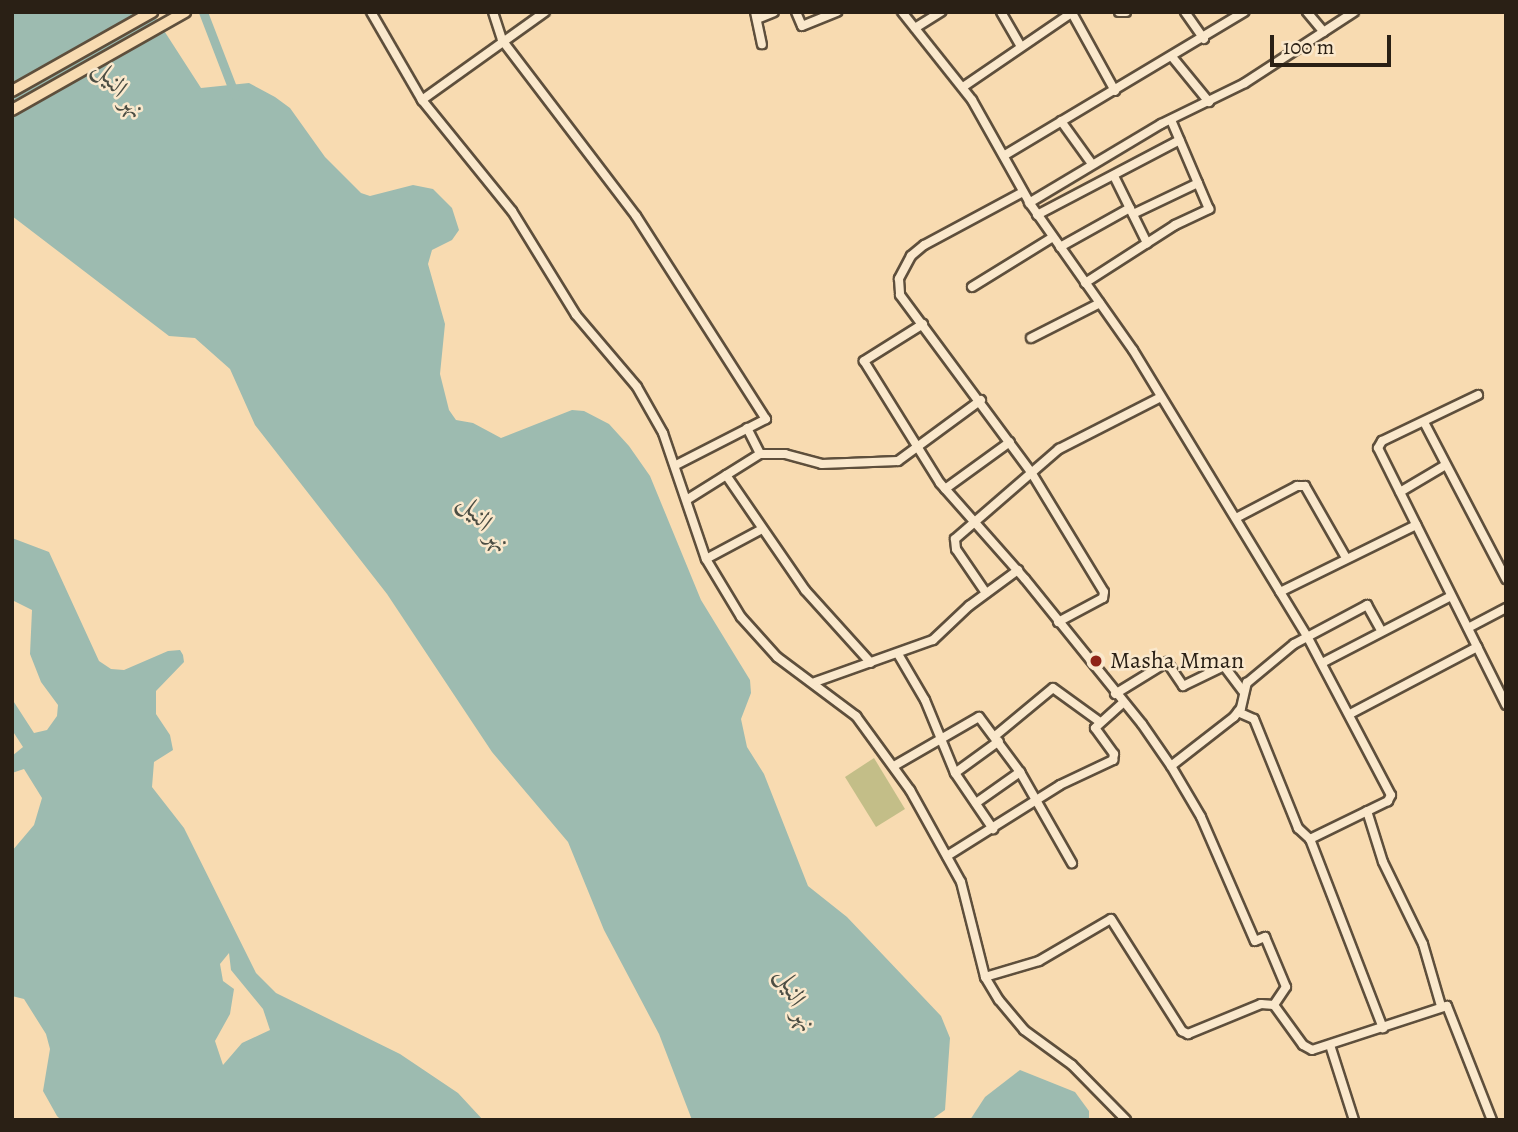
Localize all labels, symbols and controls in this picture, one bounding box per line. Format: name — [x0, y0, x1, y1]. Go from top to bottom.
scale bar — [1273, 21, 1394, 65]
text: 100 m — [1283, 33, 1334, 61]
water label: نهر النيل — [87, 53, 153, 125]
water label: نهر النيل — [452, 487, 518, 559]
place label: Masha Mman — [1110, 647, 1244, 675]
marker: Masha Mman — [1088, 653, 1104, 669]
water label: نهر النيل — [770, 963, 824, 1037]

